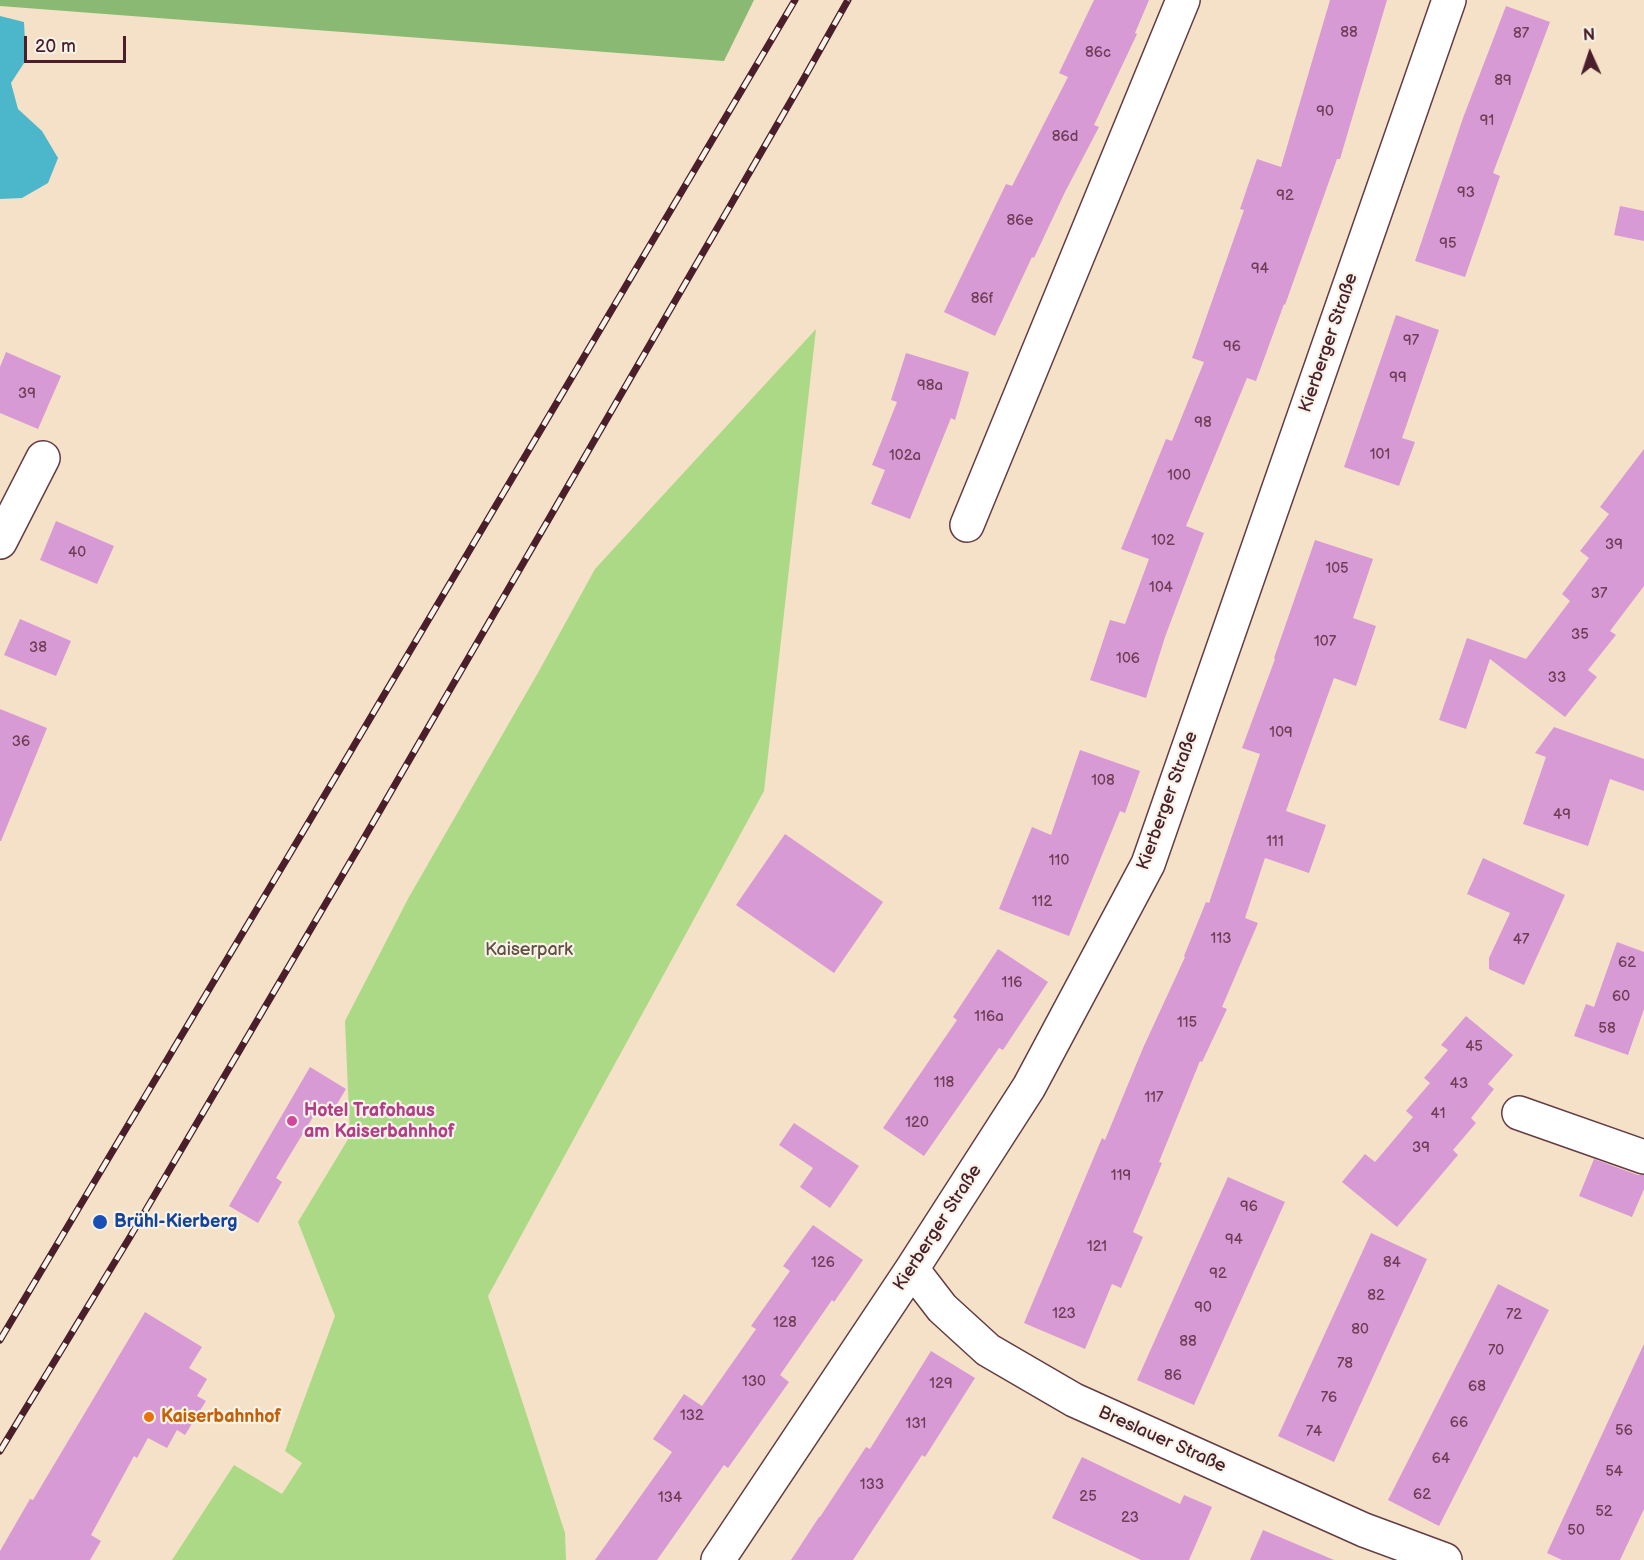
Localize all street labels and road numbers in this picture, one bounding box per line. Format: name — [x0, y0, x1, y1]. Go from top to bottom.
street label: Kierberger Straße — [1295, 271, 1363, 415]
street label: Kierberger Straße — [1133, 729, 1203, 873]
street label: Kierberger Straße — [889, 1161, 987, 1295]
street label: Breslauer Straße — [1095, 1402, 1229, 1478]

